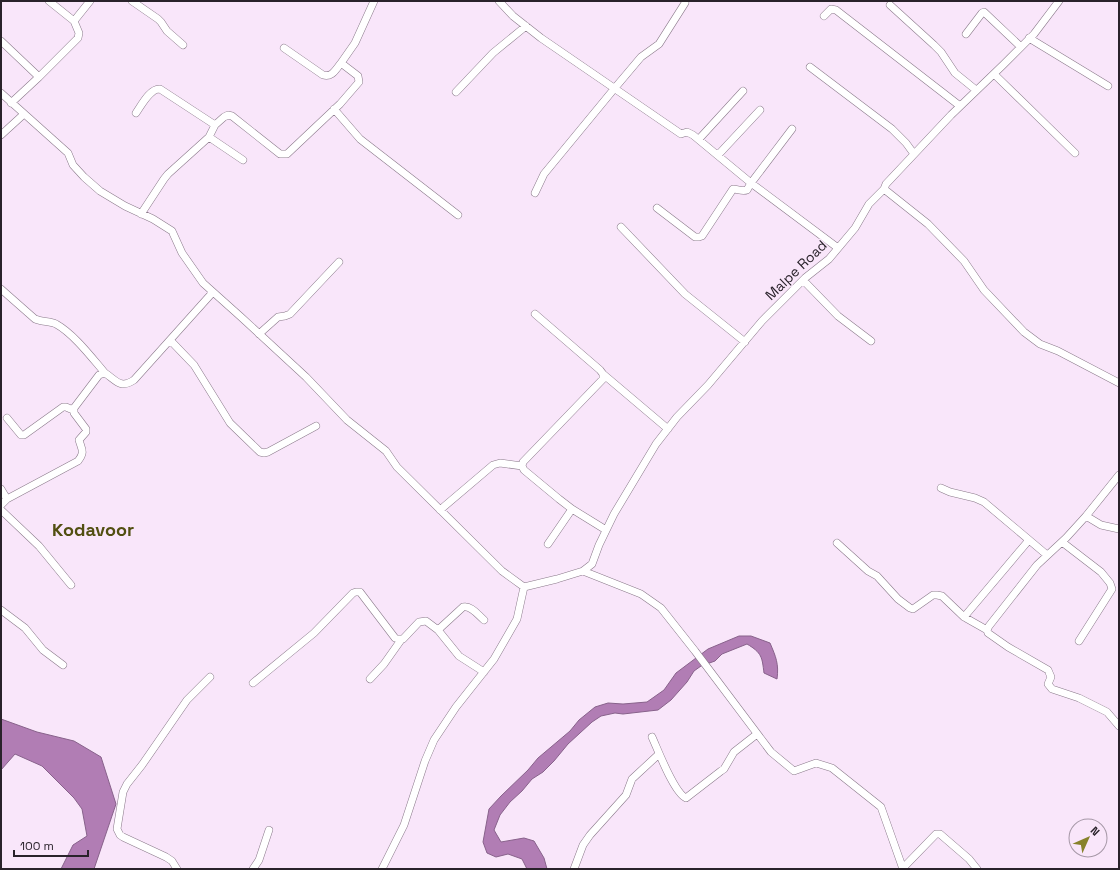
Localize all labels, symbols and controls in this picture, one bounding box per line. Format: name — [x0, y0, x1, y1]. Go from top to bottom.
street label: Malpe Road — [761, 236, 831, 304]
district label: Kodavoor — [52, 518, 134, 541]
north arrow — [1068, 818, 1108, 858]
text: N — [1088, 823, 1103, 838]
scale bar — [14, 832, 88, 858]
text: 100 m — [20, 838, 54, 854]

